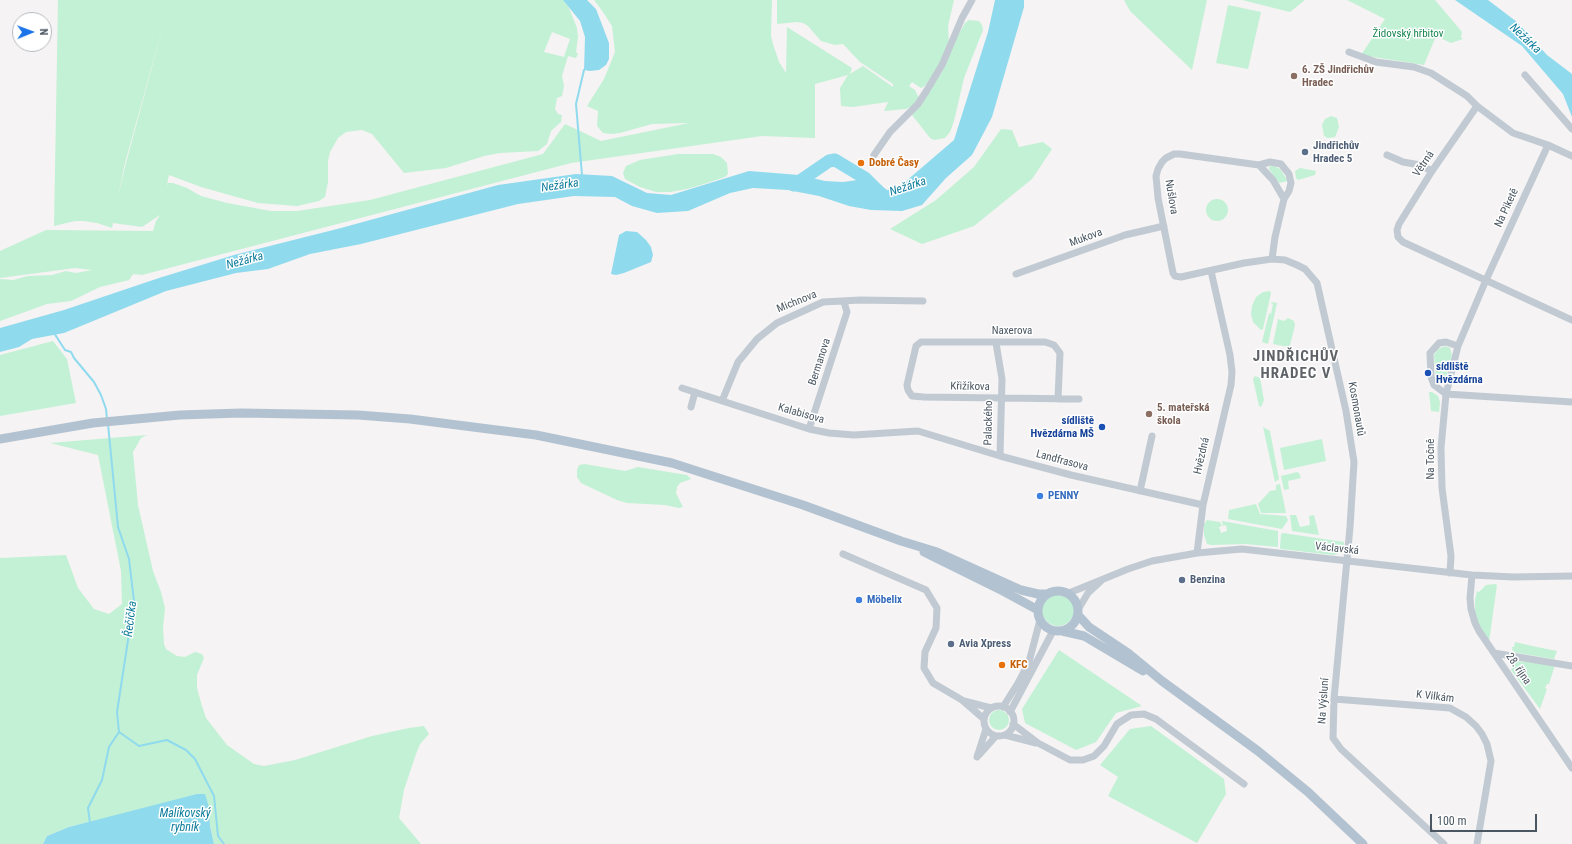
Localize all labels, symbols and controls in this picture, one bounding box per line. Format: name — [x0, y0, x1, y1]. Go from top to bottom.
north arrow — [12, 12, 52, 52]
water label: Nežárka — [1506, 21, 1544, 57]
park label: Židovský hřbitov — [1373, 27, 1443, 41]
text: N — [37, 28, 50, 35]
place label: 6. ZŠ Jindřichův Hradec — [1302, 63, 1374, 89]
marker: 6. ZŠ Jindřichův Hradec — [1289, 71, 1299, 81]
place label: Jindřichův Hradec 5 — [1313, 139, 1359, 165]
marker: Jindřichův Hradec 5 — [1300, 147, 1310, 157]
street label: Větrná — [1411, 149, 1437, 179]
place label: Dobré Časy — [869, 156, 919, 170]
marker: Dobré Časy — [856, 158, 866, 168]
water label: Nežárka — [888, 174, 928, 200]
water label: Nežárka — [540, 176, 580, 196]
street label: Nušlova — [1162, 179, 1180, 215]
street label: Na Piketě — [1492, 186, 1522, 230]
street label: Mukova — [1068, 226, 1104, 250]
water label: Nežárka — [225, 249, 265, 273]
street label: Michnova — [775, 288, 819, 316]
street label: Naxerova — [992, 324, 1032, 338]
street label: Bermanova — [806, 337, 834, 387]
district label: JINDŘICHŮV HRADEC V — [1253, 348, 1339, 383]
place label: sídliště Hvězdárna — [1436, 360, 1483, 386]
marker: sídliště Hvězdárna — [1423, 368, 1433, 378]
street label: Křižíkova — [950, 380, 990, 394]
street label: Kosmonautů — [1345, 381, 1367, 437]
street label: Palackého — [982, 400, 996, 446]
street label: Kalabisova — [776, 401, 826, 427]
place label: 5. mateřská škola — [1157, 401, 1209, 427]
marker: 5. mateřská škola — [1144, 409, 1154, 419]
place label: sídliště Hvězdárna MŠ — [1031, 414, 1094, 440]
marker: sídliště Hvězdárna MŠ — [1097, 422, 1107, 432]
street label: Hvězdná — [1191, 436, 1213, 476]
street label: Na Točně — [1424, 439, 1438, 479]
street label: Landfrasova — [1034, 448, 1090, 474]
place label: PENNY — [1048, 489, 1079, 503]
marker: PENNY — [1035, 491, 1045, 501]
street label: Václavská — [1314, 540, 1360, 558]
place label: Benzina — [1190, 573, 1225, 587]
marker: Benzina — [1177, 575, 1187, 585]
place label: Möbelix — [867, 593, 902, 607]
marker: Möbelix — [854, 595, 864, 605]
water label: Řečička — [122, 600, 140, 638]
place label: Avia Xpress — [959, 637, 1011, 651]
marker: Avia Xpress — [946, 639, 956, 649]
street label: 28. října — [1503, 651, 1533, 687]
place label: KFC — [1010, 658, 1028, 672]
marker: KFC — [997, 660, 1007, 670]
street label: Na Výsluní — [1316, 678, 1332, 724]
street label: K Vilkám — [1415, 688, 1455, 706]
scale bar — [1432, 806, 1539, 832]
water label: Malíkovský rybník — [159, 807, 211, 835]
text: 100 m — [1437, 814, 1467, 828]

